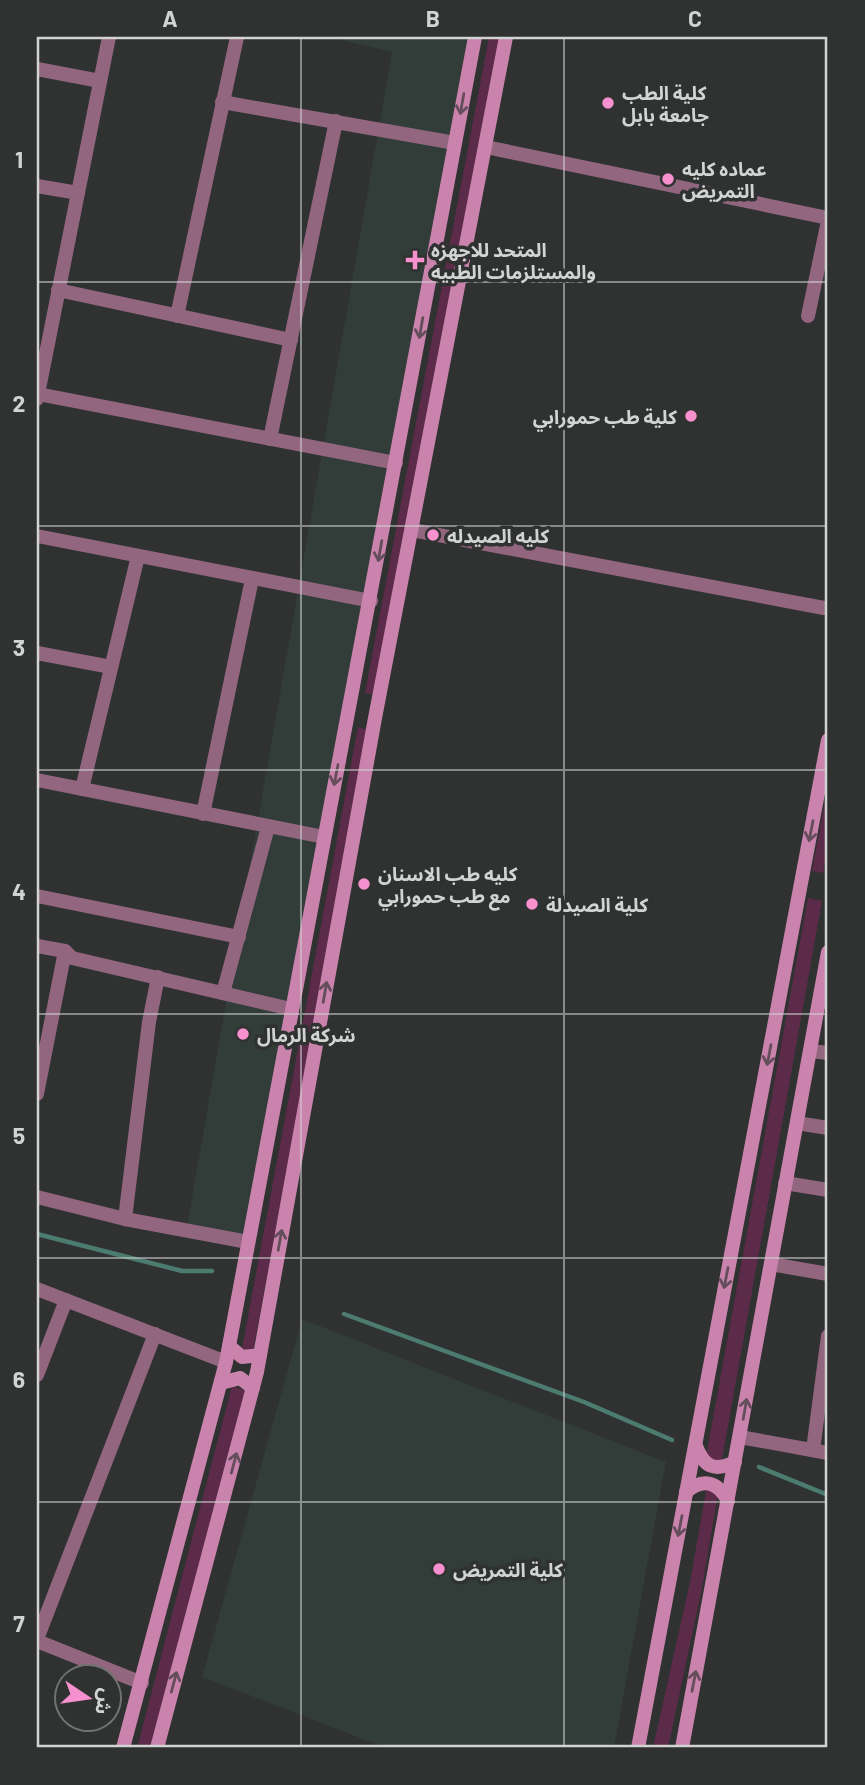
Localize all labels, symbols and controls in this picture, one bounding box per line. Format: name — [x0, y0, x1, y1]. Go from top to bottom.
text: A — [162, 4, 178, 32]
text: B — [426, 4, 440, 32]
text: C — [688, 4, 702, 32]
place label: كلية الطب جامعة بابل — [622, 81, 709, 127]
one-way arrow — [455, 92, 469, 115]
marker: كلية الطب جامعة بابل — [600, 95, 616, 111]
text: 1 — [15, 145, 23, 173]
place label: عماده كليه التمريض — [682, 157, 767, 203]
marker: عماده كليه التمريض — [660, 171, 676, 187]
place label: المتحد للاجهزه والمستلزمات الطبيه — [431, 238, 596, 284]
marker: المتحد للاجهزه والمستلزمات الطبيه — [405, 250, 425, 270]
one-way arrow — [414, 316, 427, 339]
text: 2 — [13, 389, 25, 417]
place label: كلية طب حمورابي — [533, 405, 677, 432]
marker: كلية طب حمورابي — [683, 408, 699, 424]
place label: كليه الصيدله — [447, 524, 549, 547]
marker: كليه الصيدله — [425, 527, 441, 543]
one-way arrow — [373, 539, 386, 562]
text: 3 — [13, 633, 25, 661]
one-way arrow — [329, 763, 343, 786]
one-way arrow — [804, 819, 817, 842]
place label: كليه طب الاسنان مع طب حمورابي — [378, 862, 518, 911]
marker: كليه طب الاسنان مع طب حمورابي — [356, 876, 372, 892]
text: 4 — [12, 877, 26, 905]
place label: كلية الصيدلة — [546, 893, 648, 916]
marker: كلية الصيدلة — [524, 896, 540, 912]
one-way arrow — [319, 981, 333, 1004]
place label: شركة الرمال — [257, 1023, 356, 1047]
marker: شركة الرمال — [235, 1026, 251, 1042]
one-way arrow — [761, 1043, 775, 1066]
text: 5 — [13, 1121, 25, 1149]
one-way arrow — [274, 1229, 287, 1252]
one-way arrow — [719, 1266, 733, 1289]
text: 6 — [13, 1365, 25, 1393]
one-way arrow — [738, 1398, 752, 1421]
one-way arrow — [228, 1452, 241, 1475]
one-way arrow — [672, 1514, 686, 1537]
place label: كلية التمريض — [453, 1558, 563, 1582]
marker: كلية التمريض — [431, 1561, 447, 1577]
text: 7 — [13, 1609, 25, 1637]
north arrow — [52, 1662, 122, 1732]
one-way arrow — [688, 1670, 701, 1693]
one-way arrow — [169, 1672, 182, 1694]
text: ش — [91, 1687, 119, 1717]

